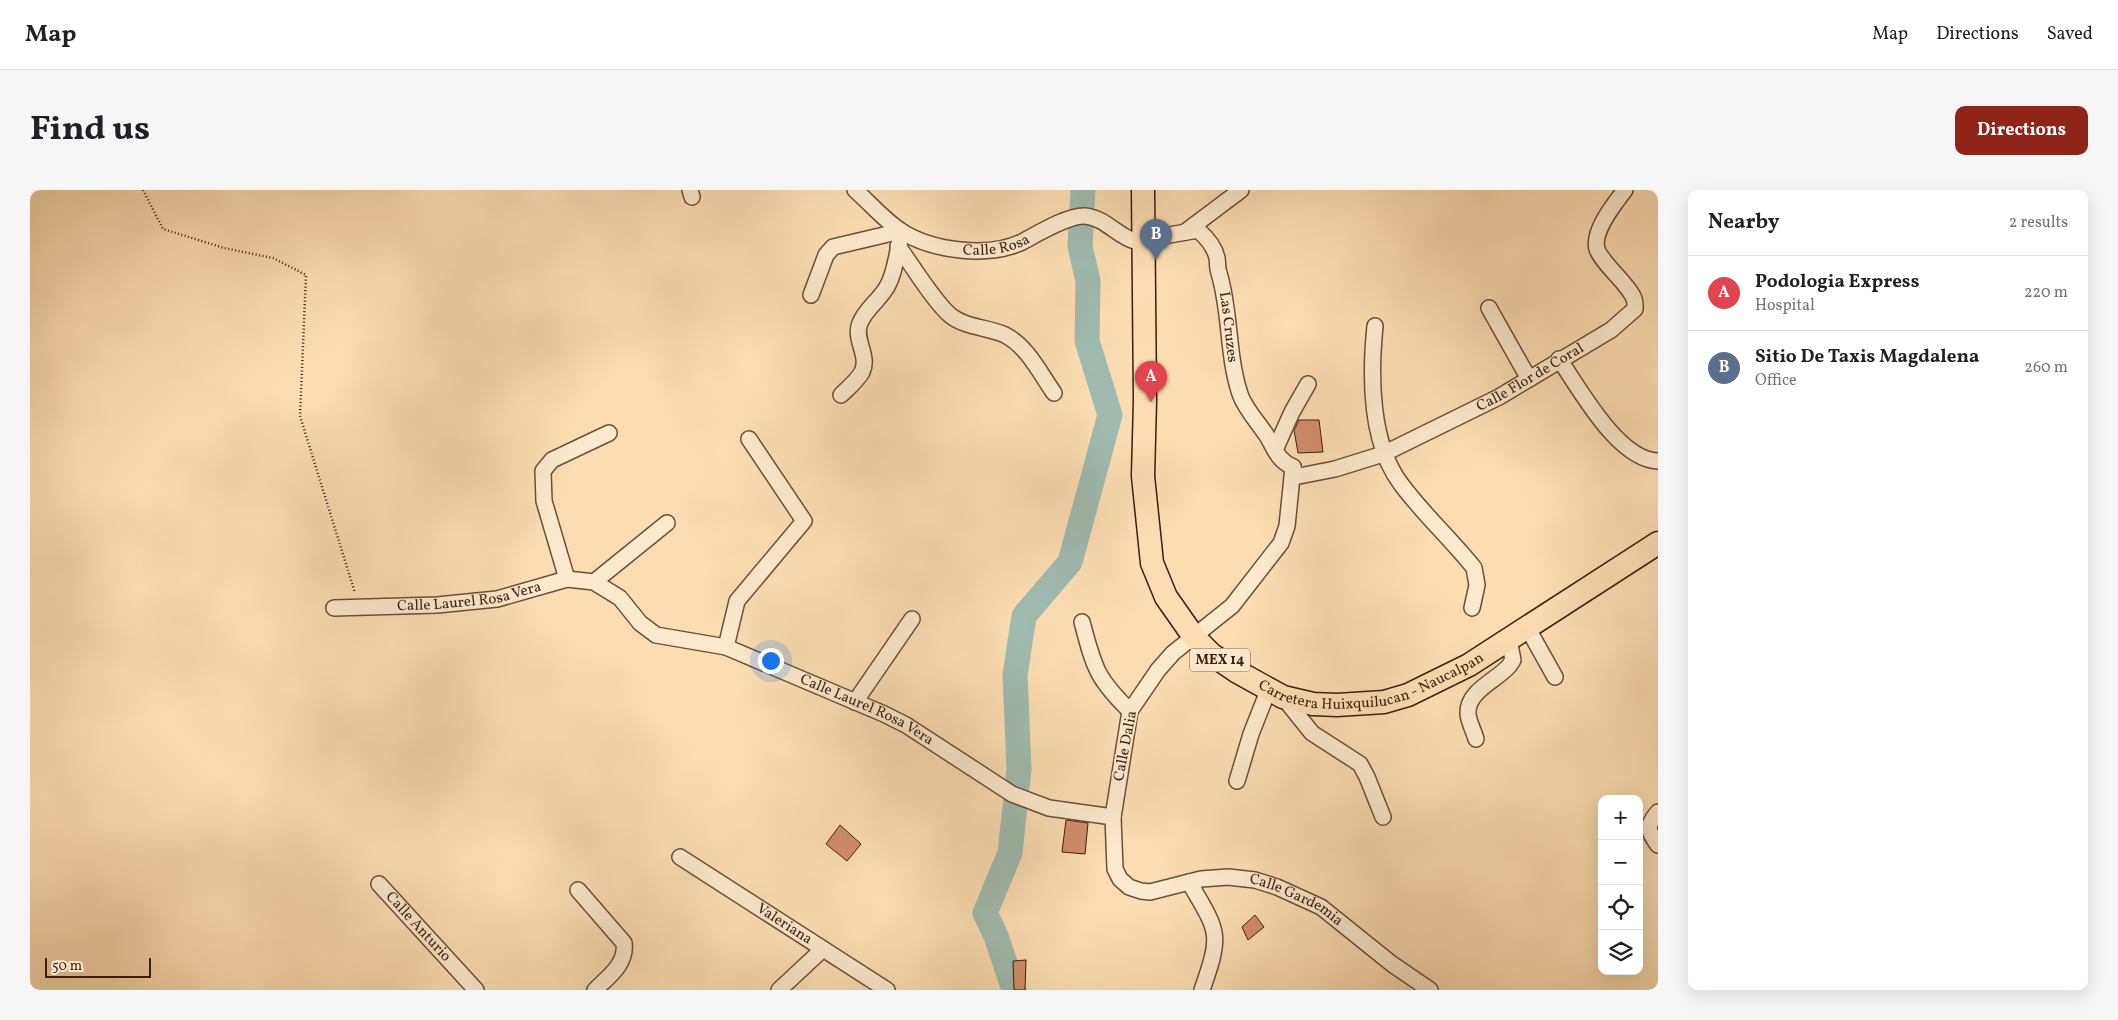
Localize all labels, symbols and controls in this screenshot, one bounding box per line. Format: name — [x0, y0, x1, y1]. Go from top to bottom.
text: Map — [25, 18, 76, 52]
text: Map — [1872, 22, 1908, 47]
text: Directions — [1936, 22, 2019, 47]
text: Saved — [2047, 22, 2093, 47]
text: Find us — [30, 106, 150, 154]
button: Directions — [1955, 106, 2088, 155]
text: Nearby — [1708, 208, 1779, 237]
text: 2 results — [2009, 212, 2068, 234]
pin: B — [1140, 219, 1172, 260]
street label: Calle Rosa — [962, 229, 1034, 261]
text: Podologia Express — [1755, 269, 1919, 295]
text: A — [1718, 282, 1730, 304]
text: 220 m — [2024, 282, 2068, 304]
street label: Las Cruzes — [1213, 290, 1243, 364]
text: Hospital — [1755, 295, 1815, 317]
street label: Calle Flor de Coral — [1473, 338, 1588, 417]
text: Sitio De Taxis Magdalena — [1755, 344, 1979, 370]
text: B — [1719, 357, 1729, 379]
text: 260 m — [2024, 357, 2068, 379]
pin: A — [1135, 361, 1167, 402]
text: Office — [1755, 370, 1797, 392]
street label: Calle Laurel Rosa Vera — [397, 576, 544, 617]
your location — [758, 648, 784, 674]
road number: MEX 14 — [1190, 648, 1250, 672]
street label: Carretera Huixquilucan - Naucalpan — [1254, 648, 1488, 716]
street label: Calle Laurel Rosa Vera — [797, 669, 938, 751]
street label: Calle Dalia — [1109, 709, 1143, 783]
map controls — [1598, 795, 1643, 975]
button: + — [1598, 795, 1643, 840]
button: − — [1598, 840, 1643, 885]
street label: Calle Gardemia — [1249, 869, 1347, 931]
button: locate — [1598, 885, 1643, 930]
street label: Calle Anturio — [381, 887, 456, 967]
street label: Valeriana — [752, 898, 816, 950]
button: layers — [1598, 930, 1643, 975]
scale bar — [45, 955, 151, 978]
text: 50 m — [52, 957, 82, 976]

